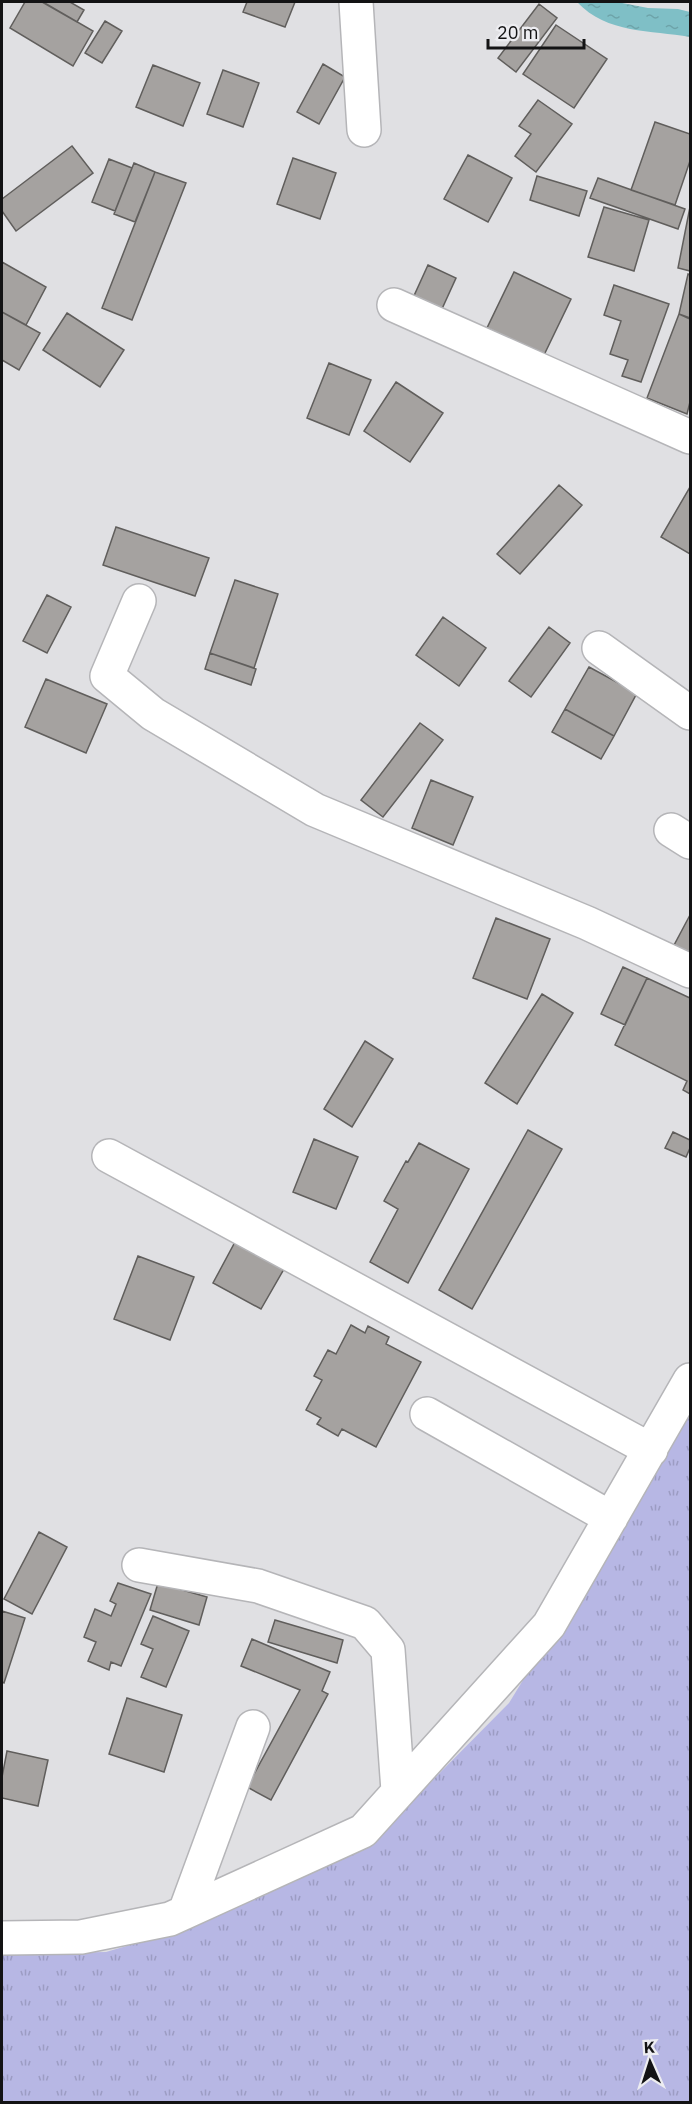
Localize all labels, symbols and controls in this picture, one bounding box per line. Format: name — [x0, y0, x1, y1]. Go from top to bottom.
scale bar — [488, 12, 584, 50]
text: 20 m — [497, 21, 539, 44]
north arrow — [620, 2032, 680, 2092]
text: K — [643, 2037, 655, 2057]

